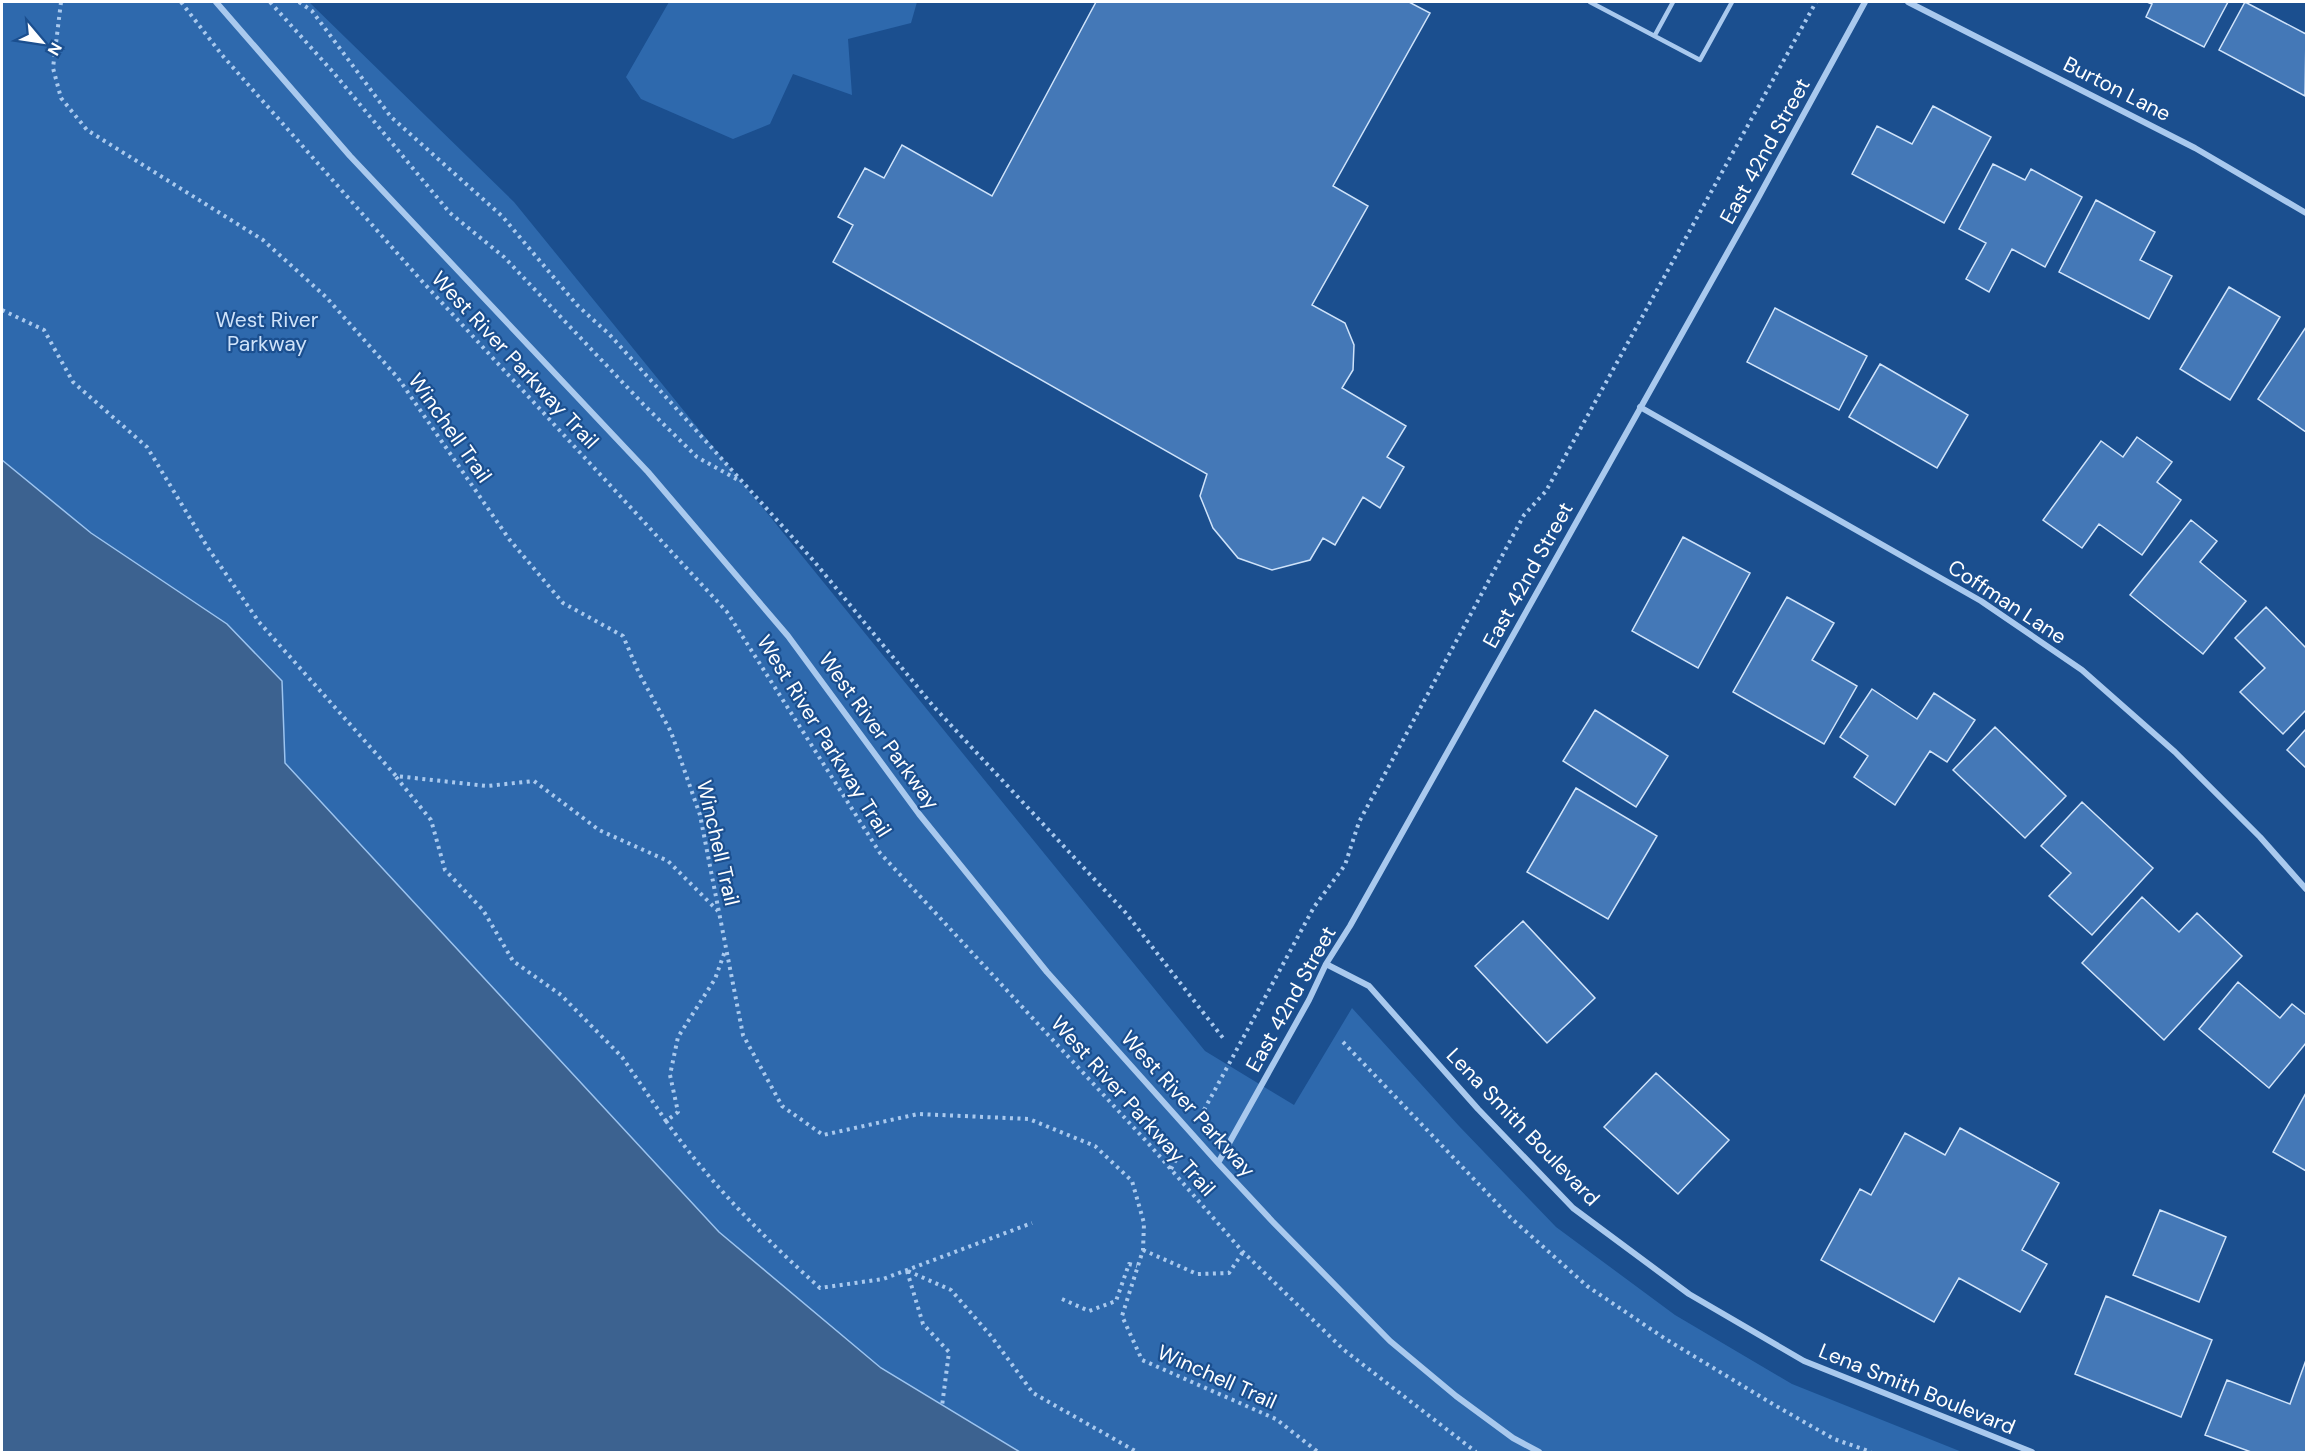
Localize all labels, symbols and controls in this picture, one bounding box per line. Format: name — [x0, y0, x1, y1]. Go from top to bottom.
north arrow — [12, 12, 72, 72]
text: N — [43, 39, 67, 59]
street label: Burton Lane — [2059, 50, 2176, 128]
street label: East 42nd Street — [1713, 73, 1817, 229]
street label: West River Parkway Trail — [425, 265, 605, 455]
park label: West River Parkway — [216, 306, 319, 358]
street label: Winchell Trail — [402, 368, 498, 488]
street label: East 42nd Street — [1476, 497, 1580, 653]
street label: Coffman Lane — [1942, 553, 2072, 651]
street label: West River Parkway Trail — [750, 630, 898, 842]
street label: West River Parkway — [812, 647, 946, 816]
street label: Winchell Trail — [690, 778, 746, 908]
street label: East 42nd Street — [1239, 921, 1343, 1077]
street label: West River Parkway Trail — [1045, 1010, 1221, 1202]
street label: West River Parkway — [1115, 1025, 1262, 1184]
street label: Lena Smith Boulevard — [1440, 1042, 1606, 1212]
street label: Lena Smith Boulevard — [1815, 1337, 2019, 1441]
street label: Winchell Trail — [1153, 1338, 1281, 1416]

